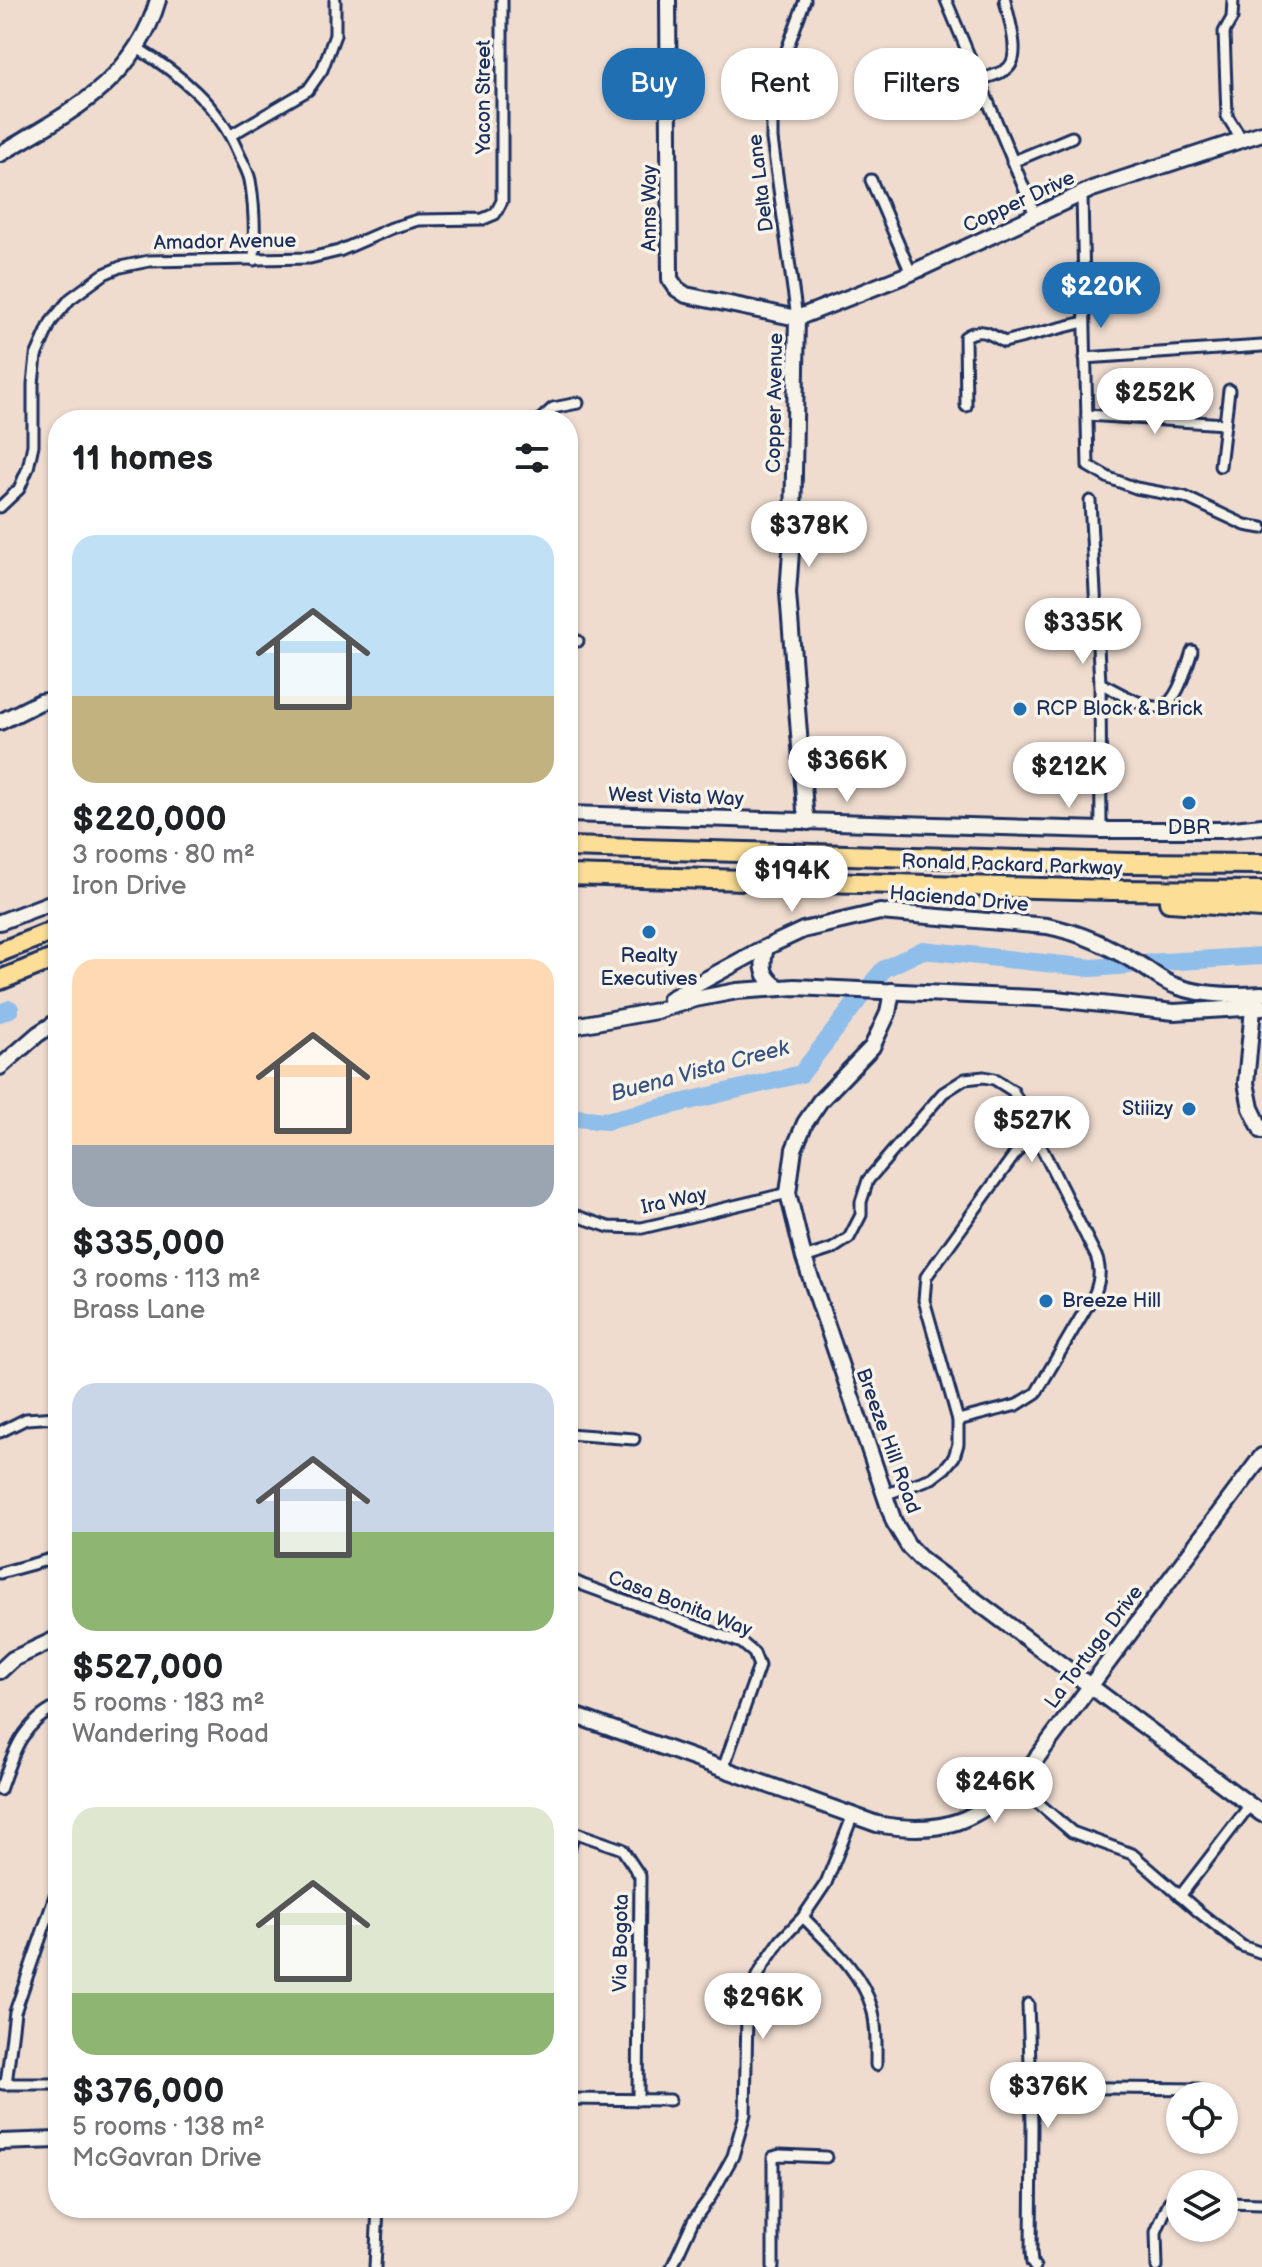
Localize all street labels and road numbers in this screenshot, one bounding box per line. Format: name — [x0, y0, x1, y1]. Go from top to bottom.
street label: Yacon Street — [472, 40, 496, 155]
street label: Delta Lane — [743, 133, 779, 233]
street label: Anns Way — [638, 165, 662, 251]
street label: Copper Drive — [959, 166, 1079, 238]
street label: Amador Avenue — [153, 229, 297, 255]
street label: Copper Avenue — [762, 332, 788, 473]
street label: West Vista Way — [608, 783, 744, 811]
street label: Ronald Packard Parkway — [901, 849, 1123, 881]
street label: Hacienda Drive — [888, 881, 1030, 917]
street label: Ira Way — [639, 1182, 709, 1220]
street label: Breeze Hill Road — [851, 1365, 925, 1517]
street label: Casa Bonita Way — [605, 1566, 755, 1642]
street label: La Tortuga Drive — [1040, 1580, 1148, 1713]
street label: Via Bogota — [608, 1894, 634, 1992]

